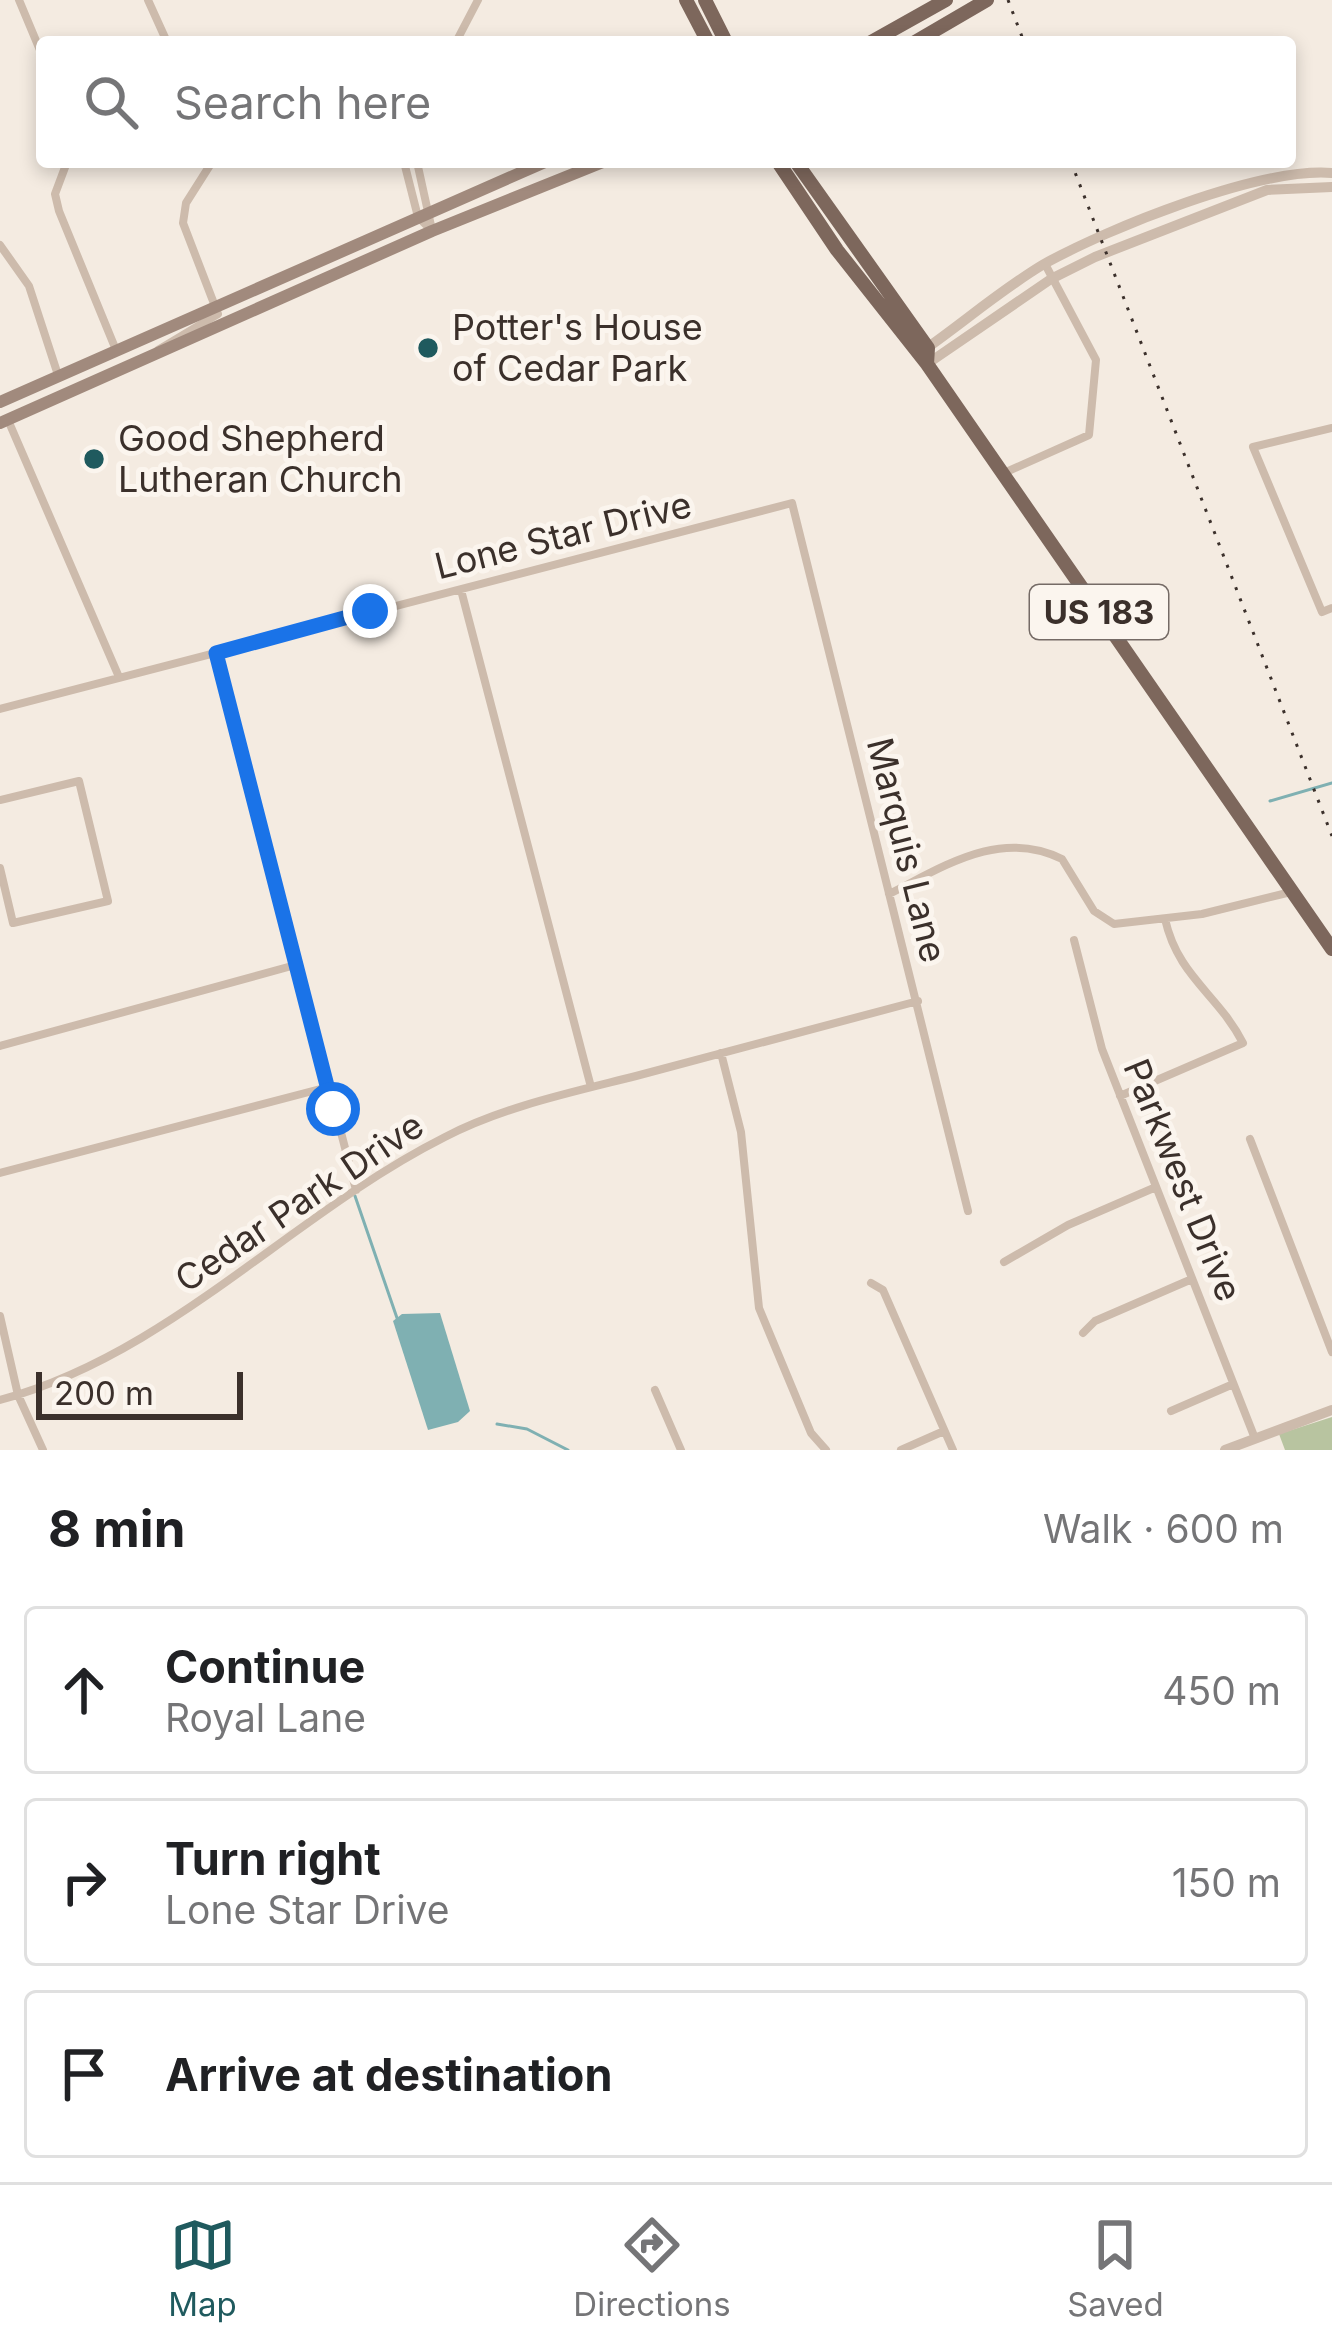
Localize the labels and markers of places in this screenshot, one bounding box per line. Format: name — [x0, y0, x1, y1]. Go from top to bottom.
place label: Potter's House of Cedar Park — [452, 305, 703, 390]
marker: Potter's House of Cedar Park — [415, 335, 441, 361]
place label: Good Shepherd Lutheran Church — [118, 416, 403, 501]
marker: Good Shepherd Lutheran Church — [81, 446, 107, 472]

